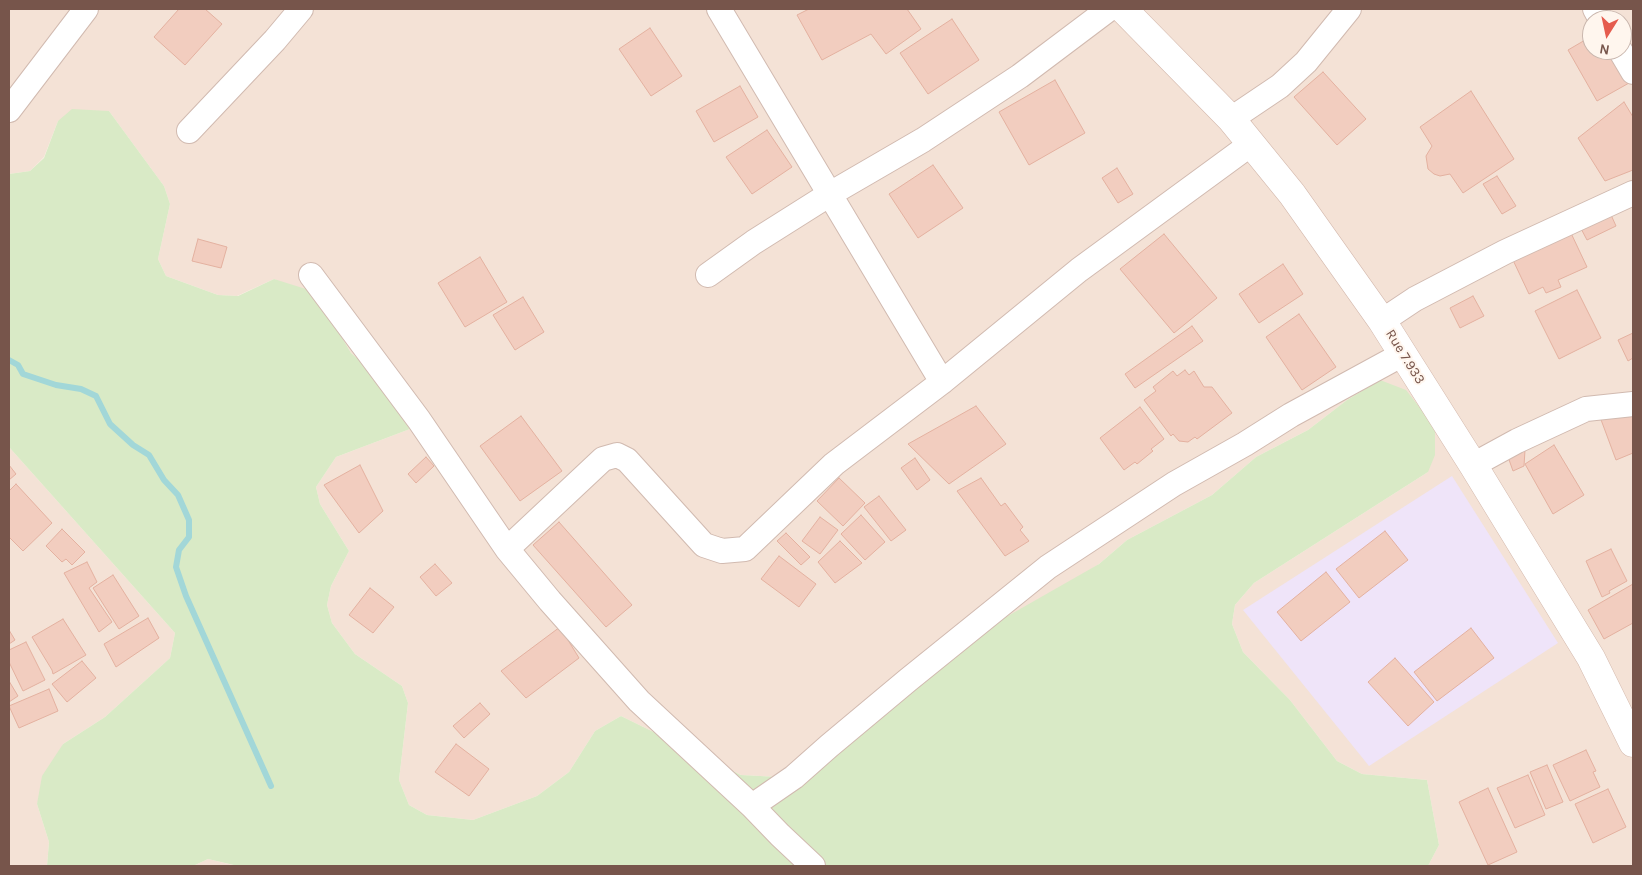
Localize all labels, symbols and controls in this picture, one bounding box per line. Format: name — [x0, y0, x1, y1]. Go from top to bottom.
north arrow — [1582, 10, 1632, 60]
text: N — [1598, 40, 1611, 59]
street label: Rue 7.933 — [1382, 327, 1428, 387]

